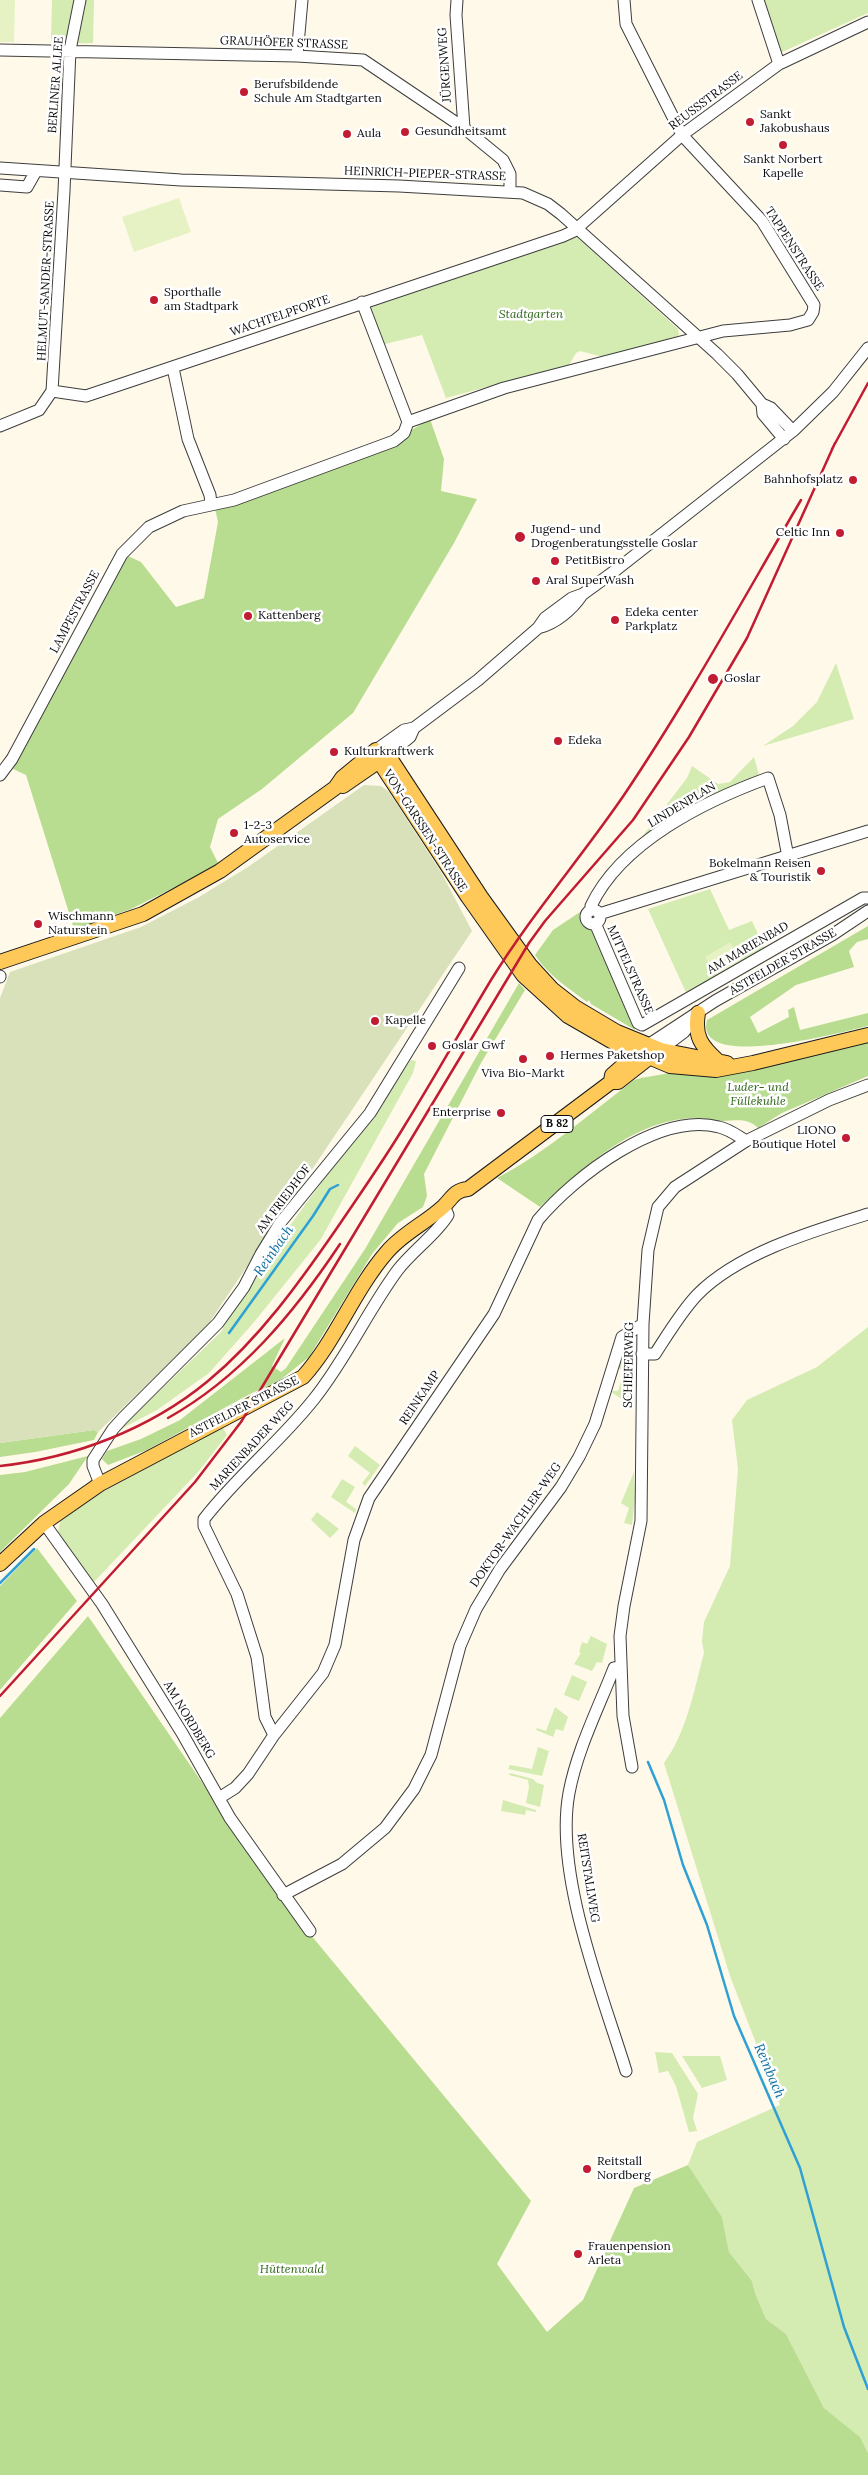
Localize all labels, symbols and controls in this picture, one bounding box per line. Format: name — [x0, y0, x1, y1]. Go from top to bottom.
street label: JÜRGENWEG — [435, 27, 455, 103]
street label: GRAUHÖFER STRASSE — [220, 34, 348, 52]
street label: BERLINER ALLEE — [45, 36, 67, 134]
street label: REUSSSTRASSE — [666, 69, 746, 133]
place label: Berufsbildende Schule Am Stadtgarten — [254, 78, 382, 106]
marker: Berufsbildende Schule Am Stadtgarten — [238, 86, 250, 98]
place label: Sankt Jakobushaus — [760, 108, 830, 136]
marker: Sankt Jakobushaus — [744, 116, 756, 128]
place label: Gesundheitsamt — [415, 125, 507, 139]
marker: Gesundheitsamt — [399, 126, 411, 138]
place label: Aula — [357, 127, 381, 141]
marker: Aula — [341, 128, 353, 140]
marker: Sankt Norbert Kapelle — [777, 139, 789, 151]
place label: Sankt Norbert Kapelle — [743, 153, 823, 181]
street label: HEINRICH-PIEPER-STRASSE — [344, 164, 506, 184]
street label: HELMUT-SANDER-STRASSE — [35, 200, 57, 362]
street label: TAPPENSTRASSE — [762, 204, 826, 294]
place label: Sporthalle am Stadtpark — [164, 286, 238, 314]
street label: WACHTELPFORTE — [228, 292, 332, 340]
marker: Sporthalle am Stadtpark — [148, 294, 160, 306]
park label: Stadtgarten — [499, 308, 563, 322]
place label: Bahnhofsplatz — [764, 473, 843, 487]
marker: Bahnhofsplatz — [847, 474, 859, 486]
place label: Jugend- und Drogenberatungsstelle Goslar — [531, 523, 698, 551]
place label: Celtic Inn — [776, 526, 830, 540]
marker: Celtic Inn — [834, 527, 846, 539]
marker: Jugend- und Drogenberatungsstelle Goslar — [513, 530, 527, 544]
place label: PetitBistro — [565, 554, 624, 568]
marker: PetitBistro — [549, 555, 561, 567]
street label: LAMPESTRASSE — [47, 568, 103, 656]
place label: Aral SuperWash — [546, 574, 634, 588]
marker: Aral SuperWash — [530, 575, 542, 587]
place label: Edeka center Parkplatz — [625, 606, 698, 634]
place label: Kattenberg — [258, 609, 321, 623]
marker: Kattenberg — [242, 610, 254, 622]
marker: Edeka center Parkplatz — [609, 614, 621, 626]
marker: Goslar — [706, 672, 720, 686]
place label: Goslar — [724, 672, 760, 686]
place label: Edeka — [568, 734, 602, 748]
marker: Edeka — [552, 735, 564, 747]
place label: Kulturkraftwerk — [344, 745, 434, 759]
marker: Kulturkraftwerk — [328, 746, 340, 758]
street label: VON-GARSSEN-STRASSE — [380, 767, 470, 895]
street label: LINDENPLAN — [645, 779, 719, 831]
place label: 1-2-3 Autoservice — [244, 819, 310, 847]
marker: 1-2-3 Autoservice — [228, 827, 240, 839]
place label: Bokelmann Reisen & Touristik — [709, 857, 811, 885]
marker: Bokelmann Reisen & Touristik — [815, 865, 827, 877]
place label: Wischmann Naturstein — [48, 910, 114, 938]
marker: Wischmann Naturstein — [32, 918, 44, 930]
street label: AM MARIENBAD — [705, 919, 791, 977]
street label: MITTELSTRASSE — [604, 923, 656, 1017]
street label: ASTFELDER STRASSE — [727, 925, 839, 999]
place label: Kapelle — [385, 1014, 426, 1028]
marker: Kapelle — [369, 1015, 381, 1027]
place label: Goslar Gwf — [442, 1039, 504, 1053]
marker: Goslar Gwf — [426, 1040, 438, 1052]
place label: Hermes Paketshop — [560, 1049, 664, 1063]
marker: Hermes Paketshop — [544, 1050, 556, 1062]
marker: Viva Bio-Markt — [517, 1053, 529, 1065]
place label: Viva Bio-Markt — [481, 1067, 565, 1081]
park label: Luder- und Füllekuhle — [727, 1081, 789, 1109]
place label: Enterprise — [432, 1106, 491, 1120]
marker: Enterprise — [495, 1107, 507, 1119]
road number: B 82 — [541, 1116, 573, 1132]
place label: LIONO Boutique Hotel — [752, 1124, 836, 1152]
marker: LIONO Boutique Hotel — [840, 1132, 852, 1144]
street label: AM FRIEDHOF — [254, 1162, 314, 1236]
water label: Reinbach — [251, 1222, 297, 1280]
street label: SCHIEFERWEG — [621, 1322, 637, 1408]
street label: REINKAMP — [397, 1368, 443, 1428]
street label: ASTFELDER STRASSE — [187, 1373, 301, 1441]
street label: MARIENBADER WEG — [207, 1398, 297, 1494]
street label: DOKTOR-WACHLER-WEG — [467, 1460, 565, 1590]
street label: AM NORDBERG — [160, 1679, 218, 1761]
street label: REITSTALLWEG — [574, 1832, 602, 1924]
water label: Reinbach — [750, 2041, 788, 2101]
place label: Reitstall Nordberg — [597, 2155, 651, 2183]
marker: Reitstall Nordberg — [581, 2163, 593, 2175]
place label: Frauenpension Arleta — [588, 2240, 671, 2268]
marker: Frauenpension Arleta — [572, 2248, 584, 2260]
park label: Hüttenwald — [260, 2263, 324, 2277]

